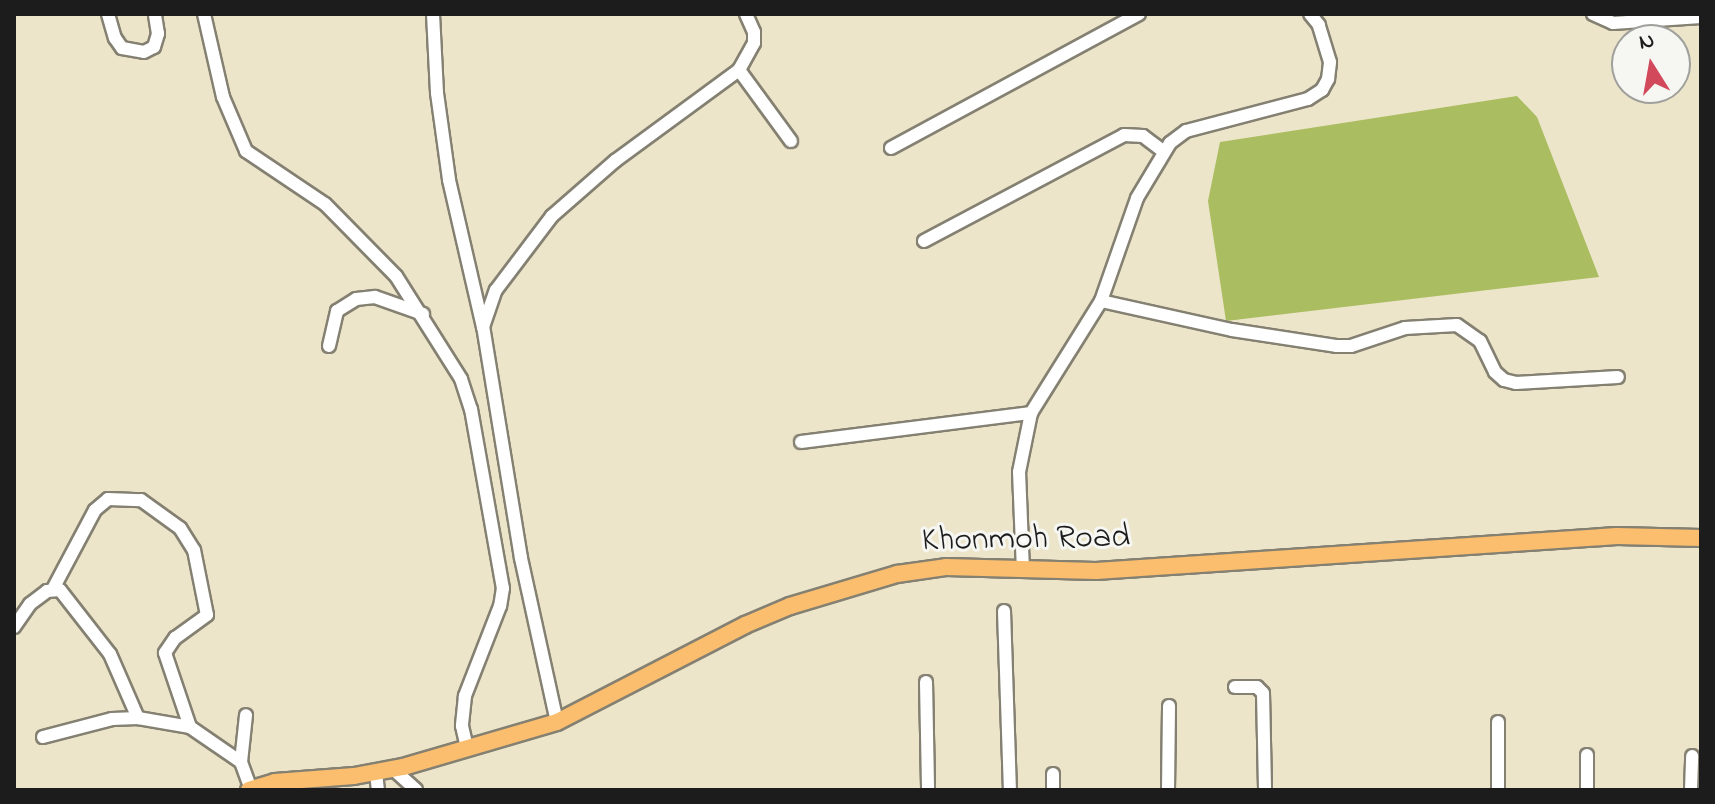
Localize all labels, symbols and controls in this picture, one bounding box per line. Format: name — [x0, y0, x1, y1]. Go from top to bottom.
north arrow — [1611, 24, 1691, 104]
text: N — [1636, 25, 1657, 60]
street label: Khonmoh Road — [921, 518, 1131, 562]

